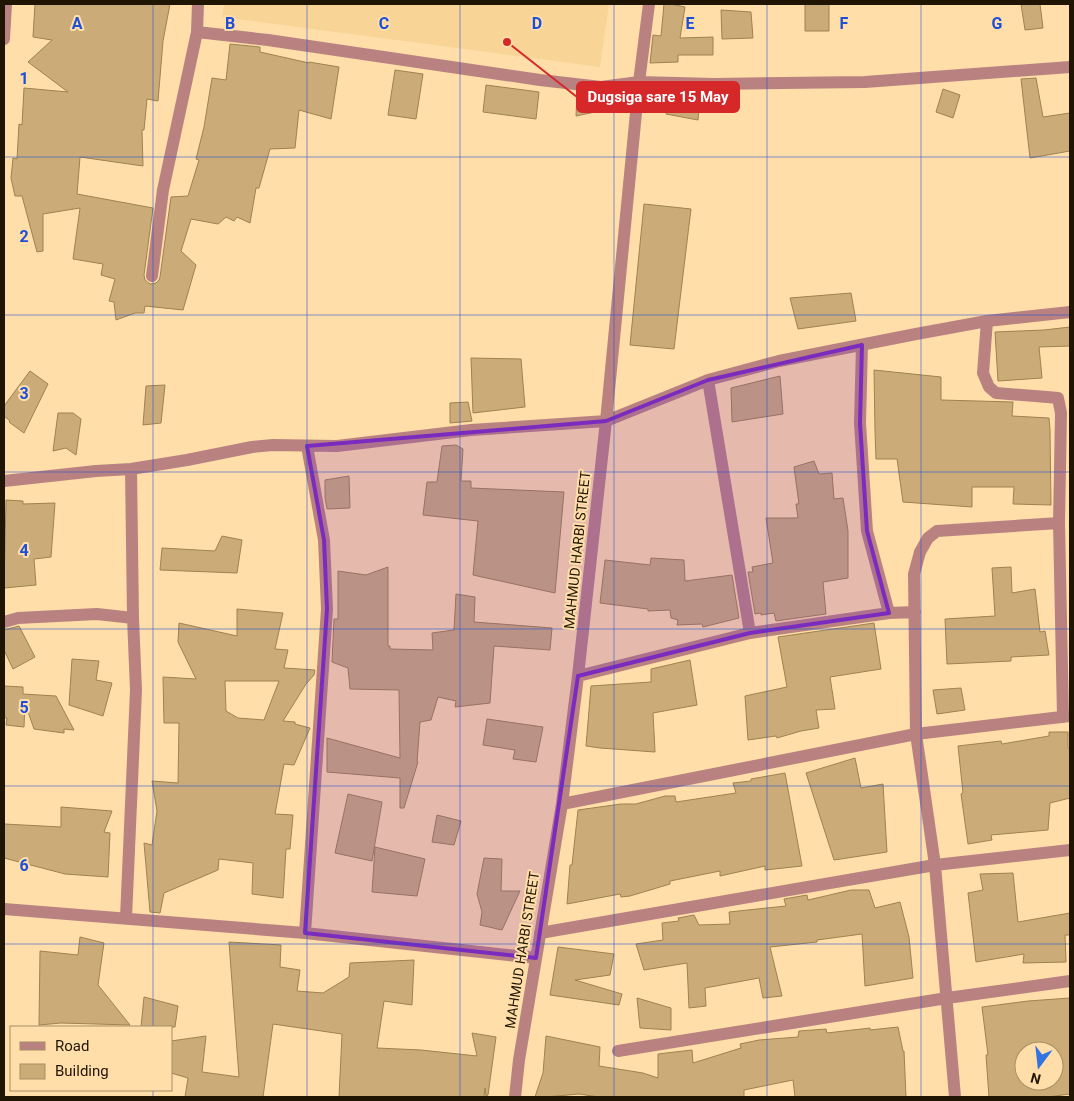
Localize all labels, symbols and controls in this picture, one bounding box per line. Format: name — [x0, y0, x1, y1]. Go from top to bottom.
text: A — [72, 14, 83, 33]
text: B — [225, 14, 235, 33]
text: C — [379, 14, 389, 33]
text: D — [532, 14, 542, 33]
text: E — [686, 14, 695, 33]
text: F — [840, 14, 849, 33]
text: G — [992, 14, 1003, 33]
text: 1 — [19, 69, 29, 88]
callout: Dugsiga sare 15 May — [577, 82, 739, 112]
text: Dugsiga sare 15 May — [587, 88, 729, 106]
text: 2 — [19, 227, 29, 246]
text: 3 — [19, 384, 29, 403]
street label: MAHMUD HARBI STREET — [561, 469, 593, 630]
text: 4 — [19, 541, 29, 560]
text: 5 — [19, 698, 29, 717]
text: 6 — [19, 856, 29, 875]
street label: MAHMUD HARBI STREET — [502, 870, 542, 1030]
legend — [10, 1026, 172, 1091]
text: Road — [55, 1037, 89, 1055]
north arrow — [1014, 1041, 1064, 1091]
text: Building — [55, 1062, 109, 1080]
text: N — [1029, 1070, 1042, 1088]

